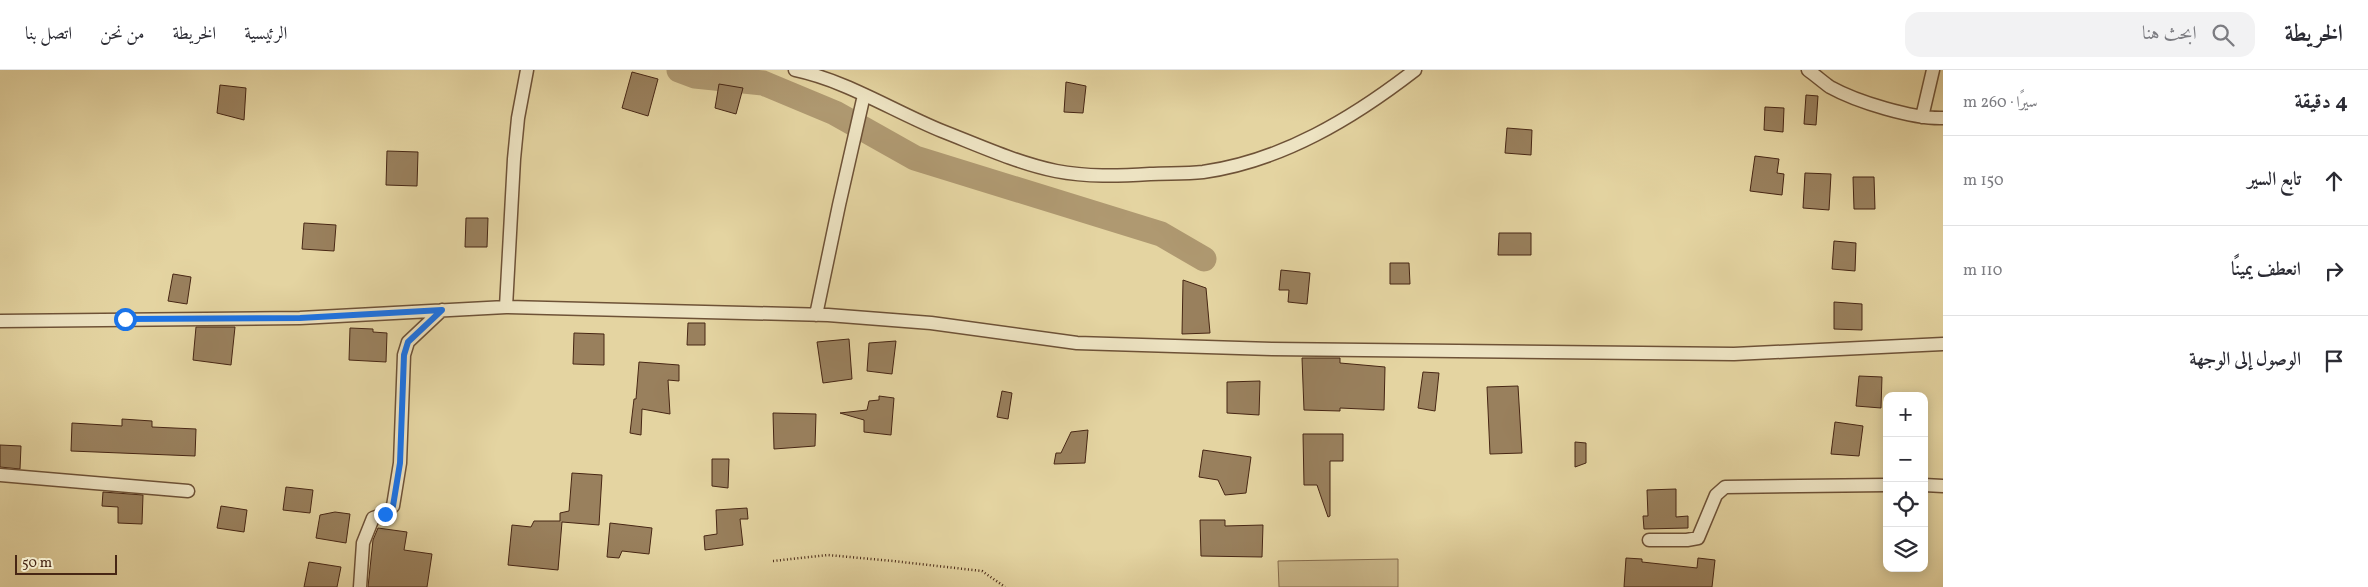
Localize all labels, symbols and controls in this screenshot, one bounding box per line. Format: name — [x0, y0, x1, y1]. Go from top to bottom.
search box — [1905, 12, 2255, 57]
text: الخريطة — [2285, 18, 2343, 52]
text: ابحث هنا — [2142, 21, 2197, 47]
icon: search — [2209, 21, 2237, 49]
text: اتصل بنا — [25, 22, 72, 47]
text: من نحن — [100, 22, 144, 47]
text: الخريطة — [172, 22, 216, 47]
text: الرئيسية — [244, 22, 287, 47]
text: 4 دقيقة — [2294, 88, 2348, 117]
text: سيرًا · 260 m — [1963, 92, 2038, 114]
text: تابع السير — [2248, 167, 2301, 193]
icon: ahead — [2320, 167, 2348, 195]
text: 150 m — [1963, 170, 2004, 192]
text: انعطف يمينًا — [2231, 257, 2301, 283]
icon: right — [2320, 257, 2348, 285]
text: 110 m — [1963, 260, 2002, 282]
route start — [114, 308, 137, 331]
text: الوصول إلى الوجهة — [2189, 347, 2301, 373]
icon: arrive — [2320, 347, 2348, 375]
map controls — [1883, 392, 1928, 572]
button: + — [1883, 392, 1928, 437]
button: − — [1883, 437, 1928, 482]
button: locate — [1883, 482, 1928, 527]
route end — [374, 503, 397, 526]
button: layers — [1883, 527, 1928, 572]
scale bar — [15, 552, 118, 575]
text: 50 m — [22, 554, 52, 573]

